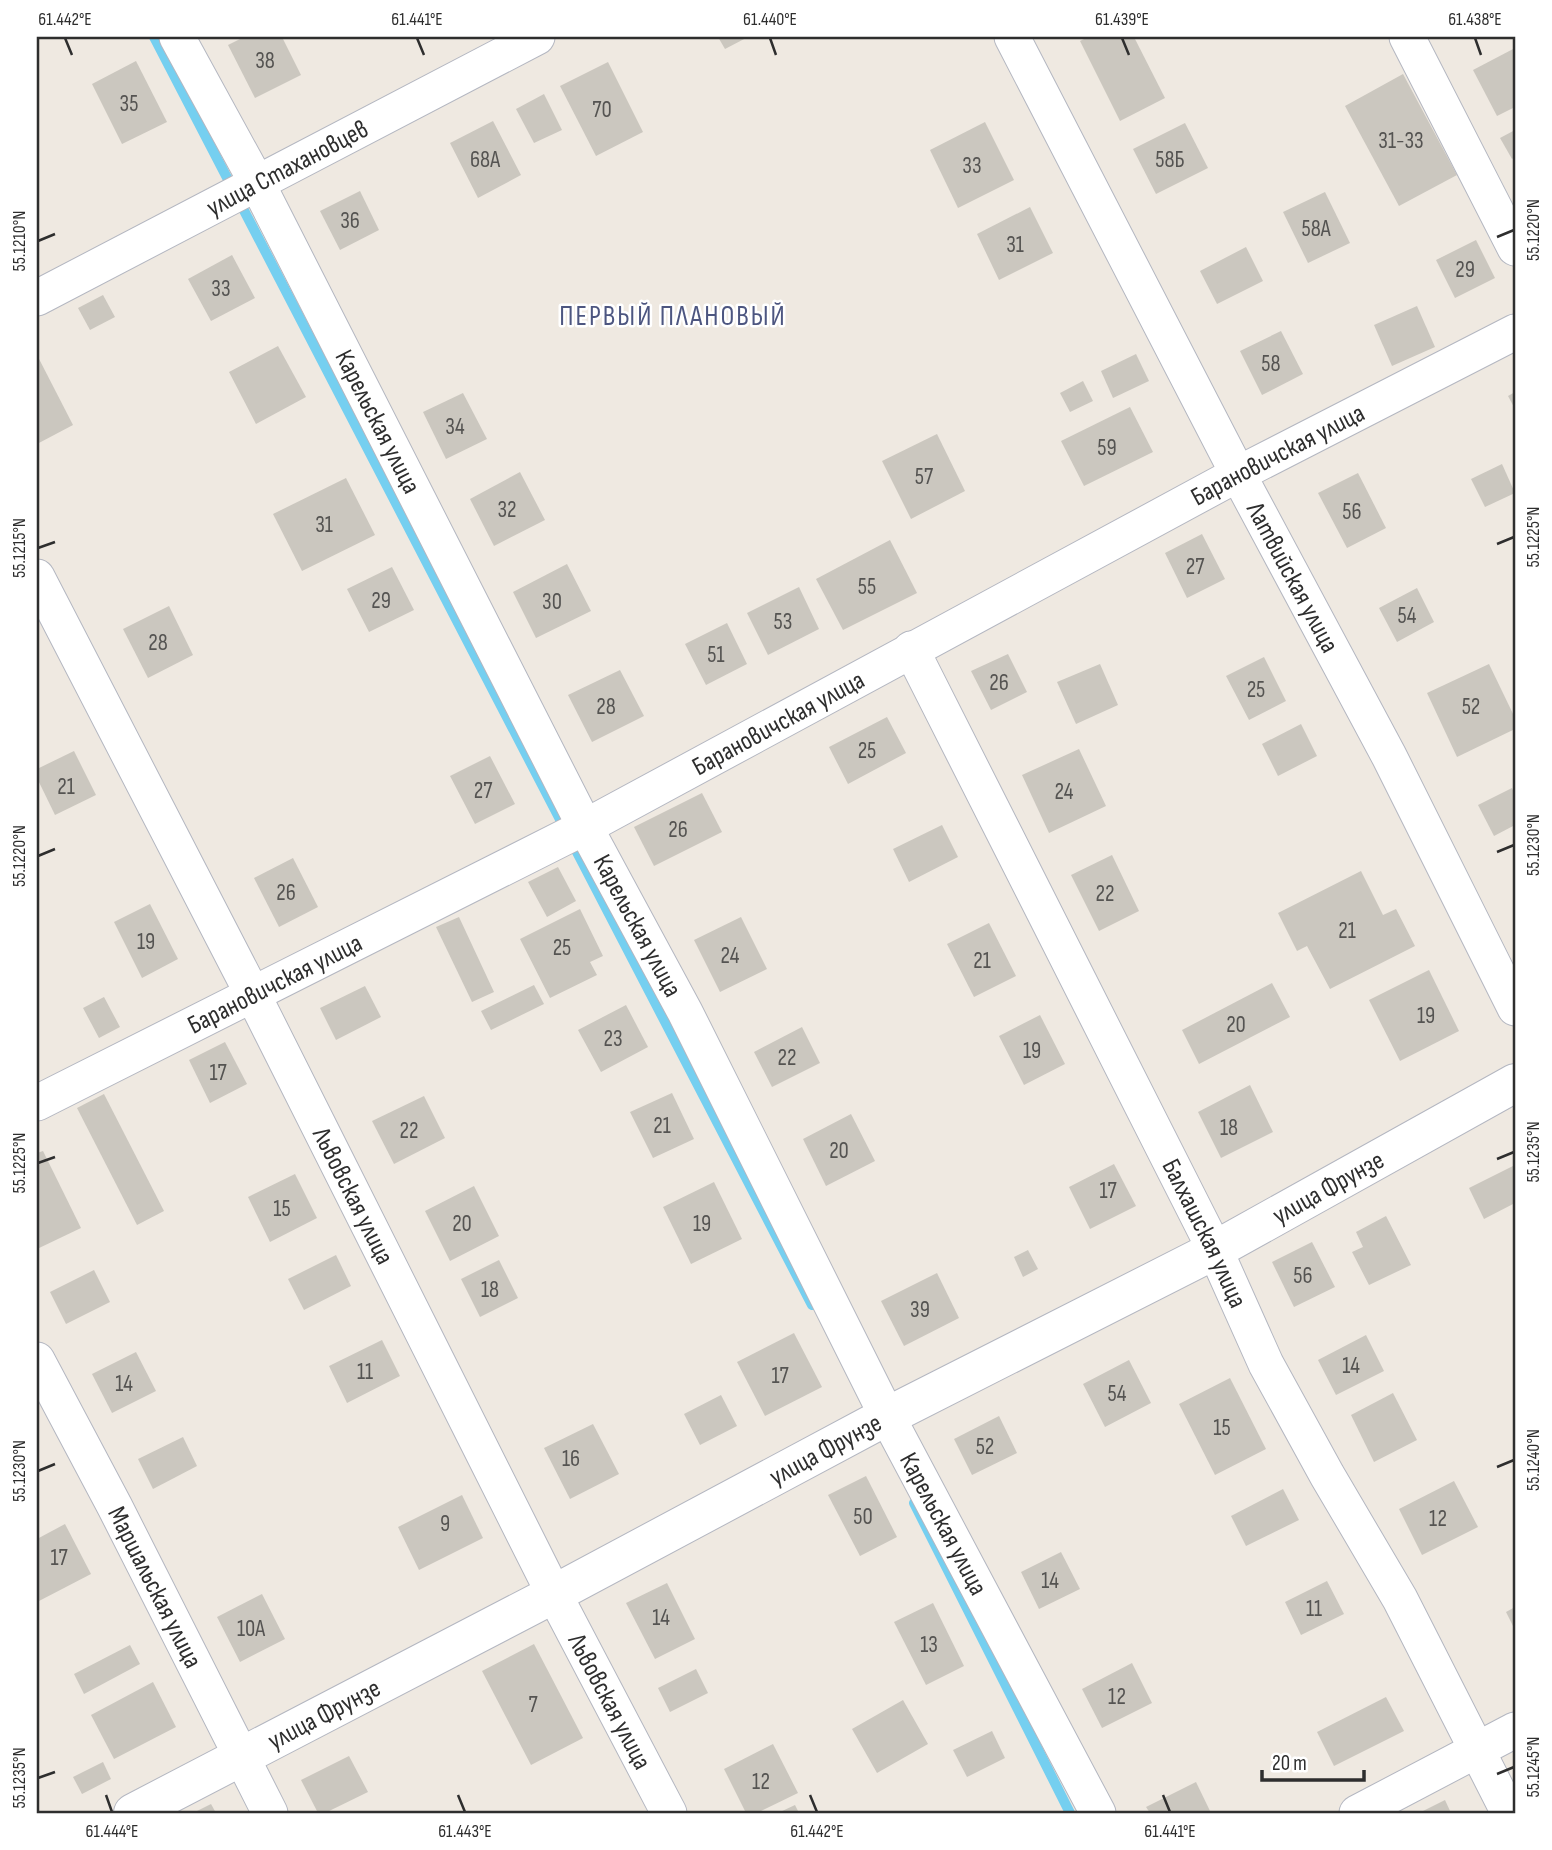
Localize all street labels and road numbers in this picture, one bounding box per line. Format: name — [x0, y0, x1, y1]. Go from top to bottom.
street label: улица Стахановцев — [202, 114, 374, 224]
street label: Карельская улица — [328, 345, 427, 499]
street label: Барановичская улица — [1186, 398, 1370, 513]
street label: Латвийская улица — [1239, 497, 1345, 658]
street label: Барановичская улица — [687, 665, 870, 783]
street label: Карельская улица — [586, 850, 688, 1003]
street label: Барановичская улица — [183, 928, 367, 1041]
street label: Львовская улица — [305, 1122, 400, 1270]
street label: улица Фрунзе — [1268, 1145, 1390, 1232]
street label: Балхашская улица — [1155, 1154, 1253, 1313]
street label: улица Фрунзе — [764, 1408, 887, 1493]
street label: Карельская улица — [892, 1448, 993, 1601]
street label: Маршальская улица — [100, 1502, 208, 1673]
street label: Львовская улица — [560, 1628, 657, 1775]
street label: улица Фрунзе — [263, 1673, 386, 1757]

